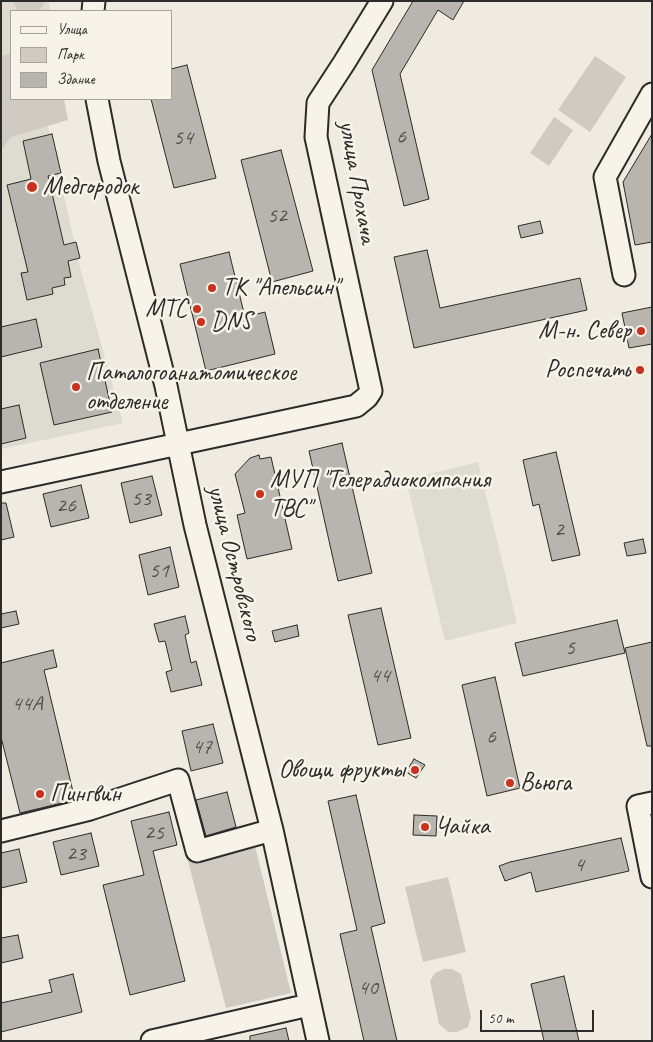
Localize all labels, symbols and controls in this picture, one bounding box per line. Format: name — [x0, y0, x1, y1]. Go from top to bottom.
legend — [10, 10, 172, 100]
text: Улица — [57, 20, 87, 39]
text: Парк — [57, 45, 84, 64]
text: Здание — [57, 70, 95, 89]
street label: улица Прохача — [331, 118, 383, 246]
house number: 6 — [396, 124, 406, 150]
house number: 54 — [173, 125, 193, 151]
place label: Медгородок — [43, 172, 138, 202]
marker: Медгородок — [25, 180, 39, 194]
house number: 52 — [267, 203, 287, 229]
place label: ТК "Апельсин" — [222, 273, 339, 303]
marker: ТК "Апельсин" — [206, 282, 218, 294]
place label: МТС — [146, 294, 187, 324]
marker: МТС — [191, 303, 203, 315]
place label: DNS — [211, 307, 252, 337]
marker: DNS — [195, 316, 207, 328]
place label: М-н. Север — [538, 316, 631, 346]
marker: М-н. Север — [635, 325, 647, 337]
place label: Роспечать — [545, 355, 630, 385]
place label: Паталогоанатомическое отделение — [86, 358, 296, 417]
marker: Роспечать — [634, 364, 646, 376]
marker: Паталогоанатомическое отделение — [70, 381, 82, 393]
place label: МУП "Телерадиокомпания ТВС" — [270, 465, 490, 524]
street label: улица Островского — [200, 482, 268, 644]
house number: 53 — [131, 486, 151, 512]
marker: МУП "Телерадиокомпания ТВС" — [254, 488, 266, 500]
house number: 26 — [56, 493, 76, 519]
house number: 2 — [554, 517, 564, 543]
house number: 51 — [149, 558, 169, 584]
house number: 5 — [565, 635, 575, 661]
house number: 44 — [370, 663, 390, 689]
house number: 44А — [12, 691, 42, 717]
house number: 6 — [486, 724, 496, 750]
house number: 47 — [192, 734, 212, 760]
place label: Овощи фрукты — [278, 755, 405, 785]
marker: Овощи фрукты — [409, 764, 421, 776]
place label: Вьюга — [520, 768, 571, 798]
marker: Вьюга — [504, 777, 516, 789]
place label: Пингвин — [50, 779, 121, 809]
marker: Пингвин — [34, 788, 46, 800]
place label: Чайка — [435, 812, 490, 842]
house number: 25 — [144, 820, 164, 846]
marker: Чайка — [419, 821, 431, 833]
house number: 23 — [66, 841, 86, 867]
house number: 4 — [574, 852, 584, 878]
house number: 40 — [358, 975, 378, 1001]
scale bar — [483, 1000, 597, 1032]
text: 50 m — [488, 1009, 514, 1028]

